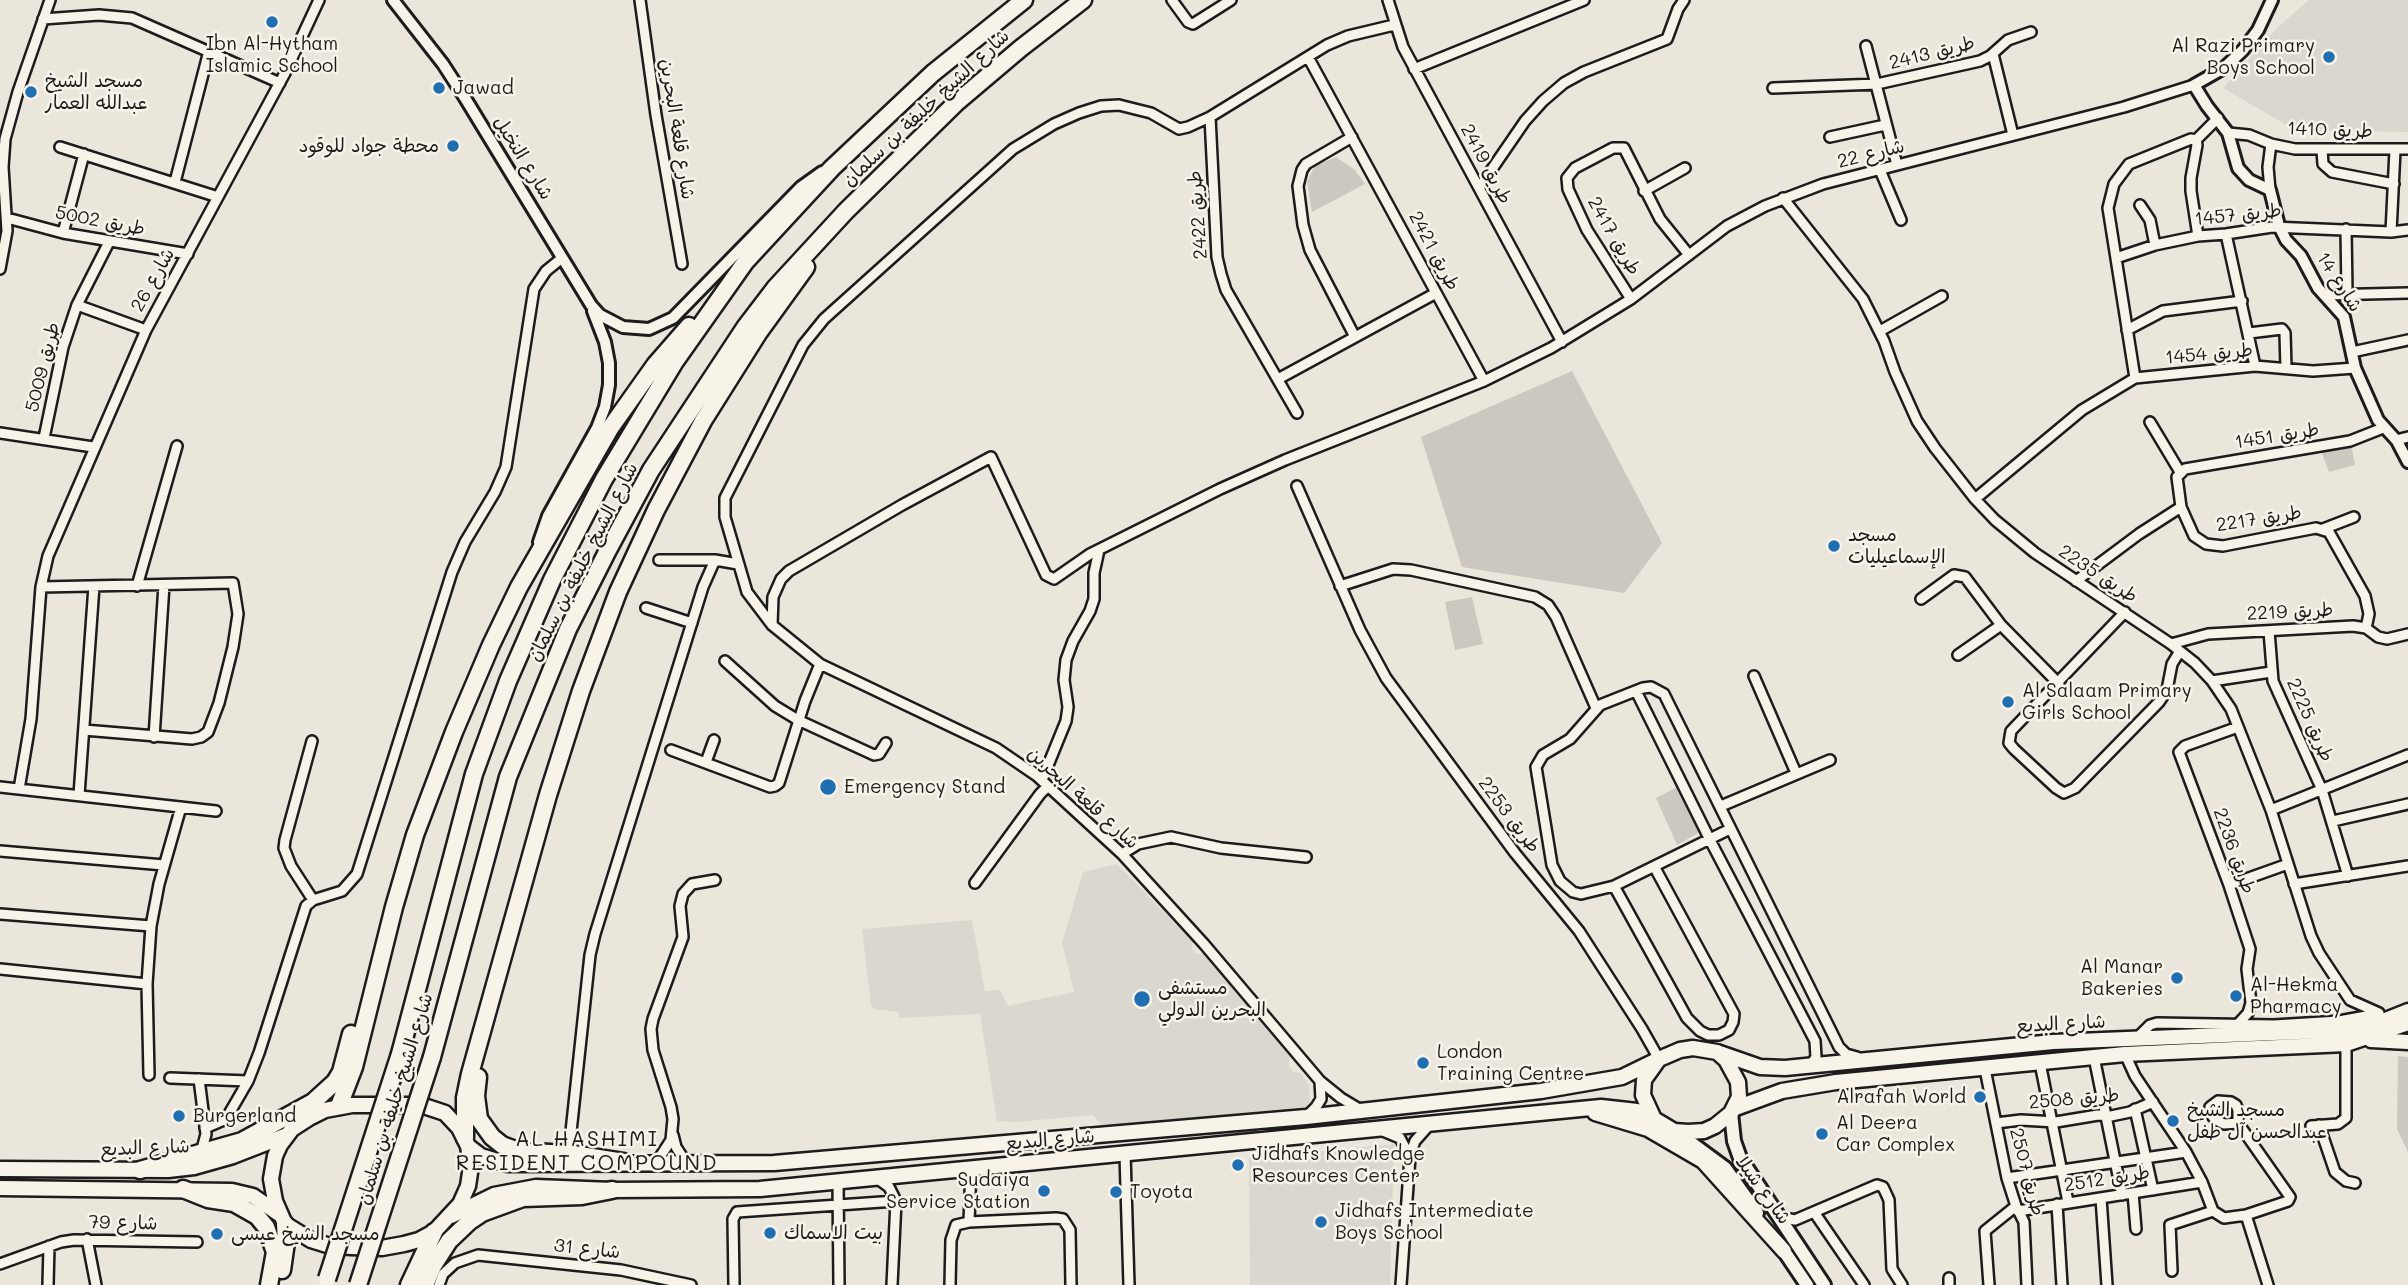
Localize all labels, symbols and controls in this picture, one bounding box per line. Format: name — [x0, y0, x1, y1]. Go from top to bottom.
marker: Ibn Al-Hytham Islamic School — [264, 14, 280, 30]
street label: شارع الشيخ خليفة بن سلمان — [838, 25, 1014, 191]
street label: طريق 2413 — [1887, 31, 1977, 75]
place label: Ibn Al-Hytham Islamic School — [206, 33, 338, 77]
place label: Al Razi Primary Boys School — [2171, 35, 2315, 79]
marker: Al Razi Primary Boys School — [2321, 49, 2337, 65]
street label: شارع قلعة البحرين — [655, 57, 699, 201]
place label: مسجد الشيخ عبدالله العمار — [45, 70, 147, 114]
place label: Jawad — [453, 77, 514, 99]
marker: Jawad — [431, 80, 447, 96]
marker: مسجد الشيخ عبدالله العمار — [23, 84, 39, 100]
street label: شارع النخيل — [488, 112, 558, 204]
street label: طريق 1410 — [2287, 117, 2373, 143]
street label: طريق 2419 — [1455, 120, 1517, 208]
place label: محطة جواد للوقود — [299, 135, 439, 157]
street label: شارع 22 — [1835, 135, 1907, 173]
marker: محطة جواد للوقود — [445, 138, 461, 154]
street label: طريق 2422 — [1184, 170, 1212, 260]
street label: طريق 2417 — [1582, 193, 1646, 279]
street label: طريق 1457 — [2193, 199, 2283, 231]
street label: طريق 5002 — [53, 201, 147, 241]
street label: طريق 2421 — [1404, 207, 1464, 295]
street label: شارع 26 — [126, 244, 180, 316]
street label: شارع 14 — [2311, 248, 2367, 316]
street label: طريق 5009 — [21, 320, 65, 414]
street label: طريق 1454 — [2164, 339, 2254, 369]
street label: طريق 1451 — [2233, 418, 2321, 454]
street label: شارع الشيخ خليفة بن سلمان — [523, 459, 643, 665]
street label: طريق 2217 — [2215, 501, 2303, 537]
place label: مسجد الإسماعيليات — [1848, 524, 1946, 568]
marker: مسجد الإسماعيليات — [1826, 538, 1842, 554]
street label: طريق 2235 — [2054, 540, 2142, 608]
street label: طريق 2219 — [2246, 598, 2334, 626]
street label: طريق 2225 — [2282, 675, 2338, 765]
place label: Al Salaam Primary Girls School — [2022, 680, 2192, 724]
marker: Al Salaam Primary Girls School — [2000, 694, 2016, 710]
street label: شارع قلعة البحرين — [1023, 742, 1143, 854]
street label: طريق 2253 — [1473, 772, 1545, 858]
place label: Emergency Stand — [844, 776, 1005, 798]
marker: Emergency Stand — [818, 777, 838, 797]
street label: طريق 2236 — [2208, 805, 2260, 897]
place label: Al Manar Bakeries — [2080, 956, 2163, 1000]
marker: Al Manar Bakeries — [2169, 970, 2185, 986]
place label: Al-Hekma Pharmacy — [2250, 974, 2342, 1018]
place label: مستشفى البحرين الدولي — [1158, 977, 1266, 1021]
marker: Al-Hekma Pharmacy — [2228, 988, 2244, 1004]
marker: مستشفى البحرين الدولي — [1132, 989, 1152, 1009]
street label: شارع الشيخ خليفة بن سلمان — [352, 991, 438, 1207]
street label: شارع البديع — [2016, 1010, 2106, 1038]
place label: London Training Centre — [1437, 1041, 1584, 1085]
marker: London Training Centre — [1415, 1055, 1431, 1071]
street label: طريق 2508 — [2028, 1084, 2120, 1114]
place label: Alrafah World — [1836, 1086, 1966, 1108]
marker: Alrafah World — [1972, 1089, 1988, 1105]
place label: مسجد الشيخ عبدالحسن آل طفل — [2187, 1099, 2327, 1143]
place label: Burgerland — [193, 1105, 296, 1127]
marker: Burgerland — [171, 1108, 187, 1124]
place label: Al Deera Car Complex — [1836, 1112, 1955, 1156]
marker: مسجد الشيخ عبدالحسن آل طفل — [2165, 1113, 2181, 1129]
street label: شارع البديع — [1004, 1125, 1096, 1155]
marker: Al Deera Car Complex — [1814, 1126, 1830, 1142]
street label: طريق 2507 — [2004, 1126, 2050, 1218]
district label: AL HASHIMI RESIDENT COMPOUND — [458, 1127, 716, 1177]
street label: شارع البديع — [100, 1135, 190, 1161]
place label: Jidhafs Knowledge Resources Center — [1252, 1143, 1425, 1187]
street label: شارع شيلا — [1730, 1151, 1796, 1229]
marker: Jidhafs Knowledge Resources Center — [1230, 1157, 1246, 1173]
street label: طريق 2512 — [2062, 1161, 2152, 1197]
place label: Sudaiya Service Station — [886, 1169, 1030, 1213]
place label: Toyota — [1130, 1181, 1193, 1203]
marker: Sudaiya Service Station — [1036, 1183, 1052, 1199]
marker: Toyota — [1108, 1184, 1124, 1200]
place label: Jidhafs Intermediate Boys School — [1335, 1200, 1534, 1244]
street label: شارع 79 — [88, 1211, 158, 1235]
marker: Jidhafs Intermediate Boys School — [1313, 1214, 1329, 1230]
place label: بيت الاسماك — [784, 1222, 883, 1244]
place label: مسجد الشيخ عيسى — [231, 1223, 380, 1245]
marker: بيت الاسماك — [762, 1225, 778, 1241]
marker: مسجد الشيخ عيسى — [209, 1226, 225, 1242]
street label: شارع 31 — [553, 1234, 621, 1264]

